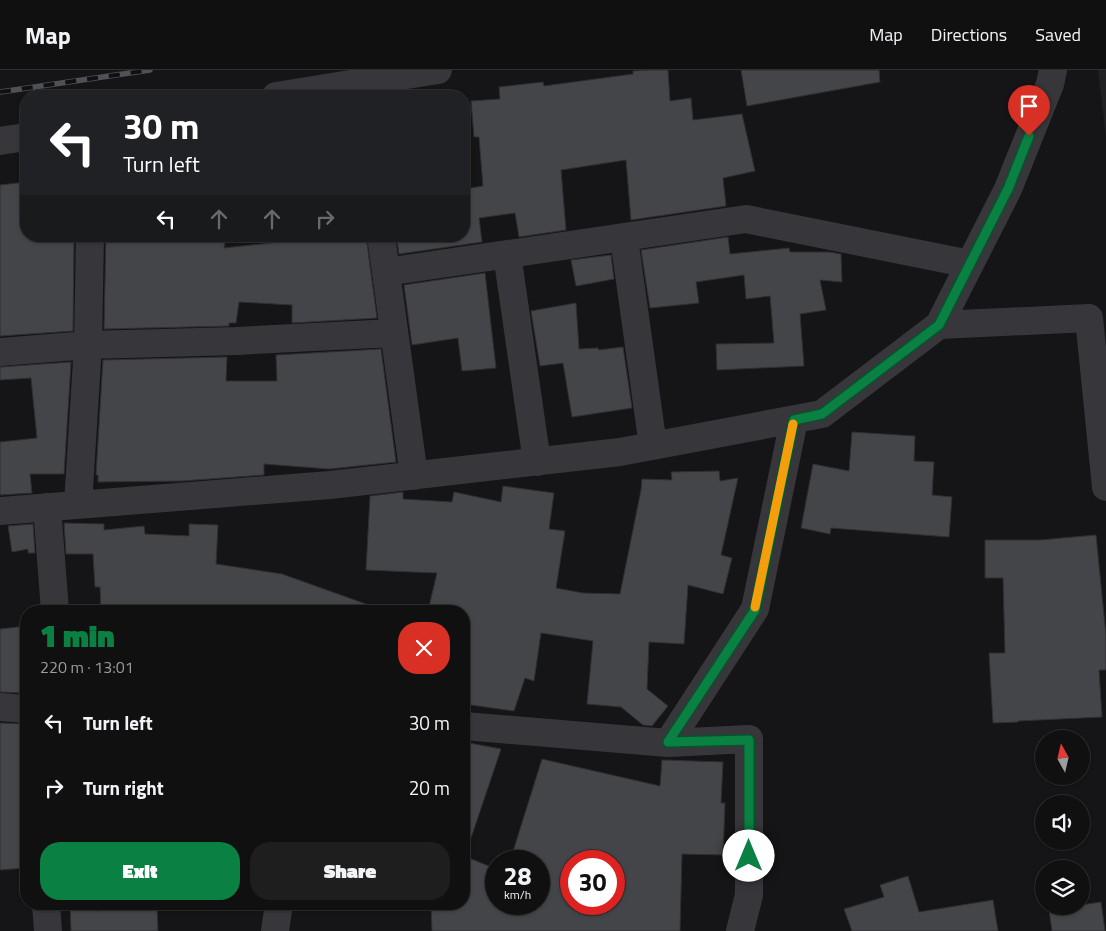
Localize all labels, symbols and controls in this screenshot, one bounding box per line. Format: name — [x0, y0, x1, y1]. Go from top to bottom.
text: Map — [25, 17, 71, 53]
text: Map — [869, 21, 903, 48]
text: Directions — [931, 21, 1007, 48]
text: Saved — [1035, 21, 1081, 48]
pin — [1008, 85, 1050, 136]
icon: arrive — [1015, 92, 1043, 120]
text: 30 m — [123, 99, 199, 153]
icon: left — [40, 110, 105, 175]
text: Turn left — [123, 147, 200, 181]
icon: left — [152, 205, 180, 233]
icon: ahead — [205, 205, 233, 233]
icon: ahead — [258, 205, 286, 233]
icon: right — [311, 205, 339, 233]
text: 1 min — [40, 613, 115, 659]
button: close — [398, 622, 450, 674]
text: 220 m · 13:01 — [40, 655, 134, 679]
text: Turn left — [83, 708, 153, 737]
text: 30 m — [409, 708, 450, 737]
icon: left — [40, 709, 68, 737]
north arrow — [1035, 730, 1090, 785]
map controls — [1035, 730, 1090, 915]
text: Turn right — [83, 773, 164, 802]
text: 20 m — [409, 773, 450, 802]
icon: right — [40, 774, 68, 802]
button: sound — [1035, 795, 1090, 850]
position arrow — [722, 829, 774, 881]
button: Exit — [40, 842, 240, 900]
button: Share — [250, 842, 450, 900]
speed limit sign: 30 — [560, 850, 625, 915]
text: 28 — [503, 857, 532, 895]
button: layers — [1035, 860, 1090, 915]
text: km/h — [504, 885, 531, 904]

